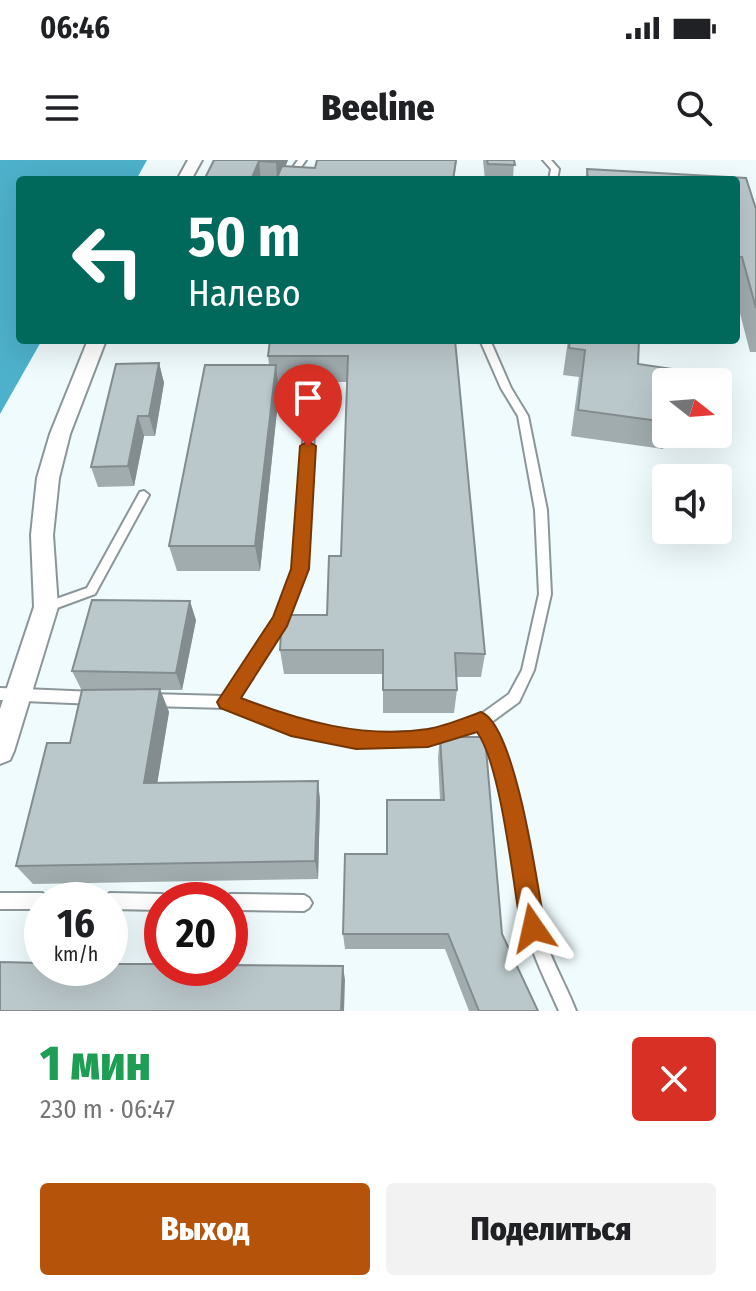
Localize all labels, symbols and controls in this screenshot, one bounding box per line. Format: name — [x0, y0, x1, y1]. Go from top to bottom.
text: 06:46 — [40, 10, 110, 46]
icon: menu — [40, 86, 84, 130]
text: Beeline — [321, 86, 435, 130]
icon: search — [672, 86, 716, 130]
text: 50 m — [188, 204, 300, 271]
icon: left — [56, 208, 160, 312]
text: Налево — [188, 272, 301, 316]
pin — [274, 364, 342, 446]
north arrow — [652, 368, 732, 448]
map controls — [652, 368, 732, 544]
icon: arrive — [286, 376, 330, 420]
button: sound — [652, 464, 732, 544]
speed limit sign: 20 — [144, 882, 248, 986]
position arrow — [491, 886, 575, 970]
text: 16 — [57, 900, 95, 948]
text: km/h — [54, 942, 98, 966]
text: 1 мин — [40, 1035, 151, 1093]
button: close — [632, 1037, 716, 1121]
text: 230 m · 06:47 — [40, 1094, 175, 1125]
button: Выход — [40, 1183, 370, 1275]
button: Поделиться — [386, 1183, 716, 1275]

